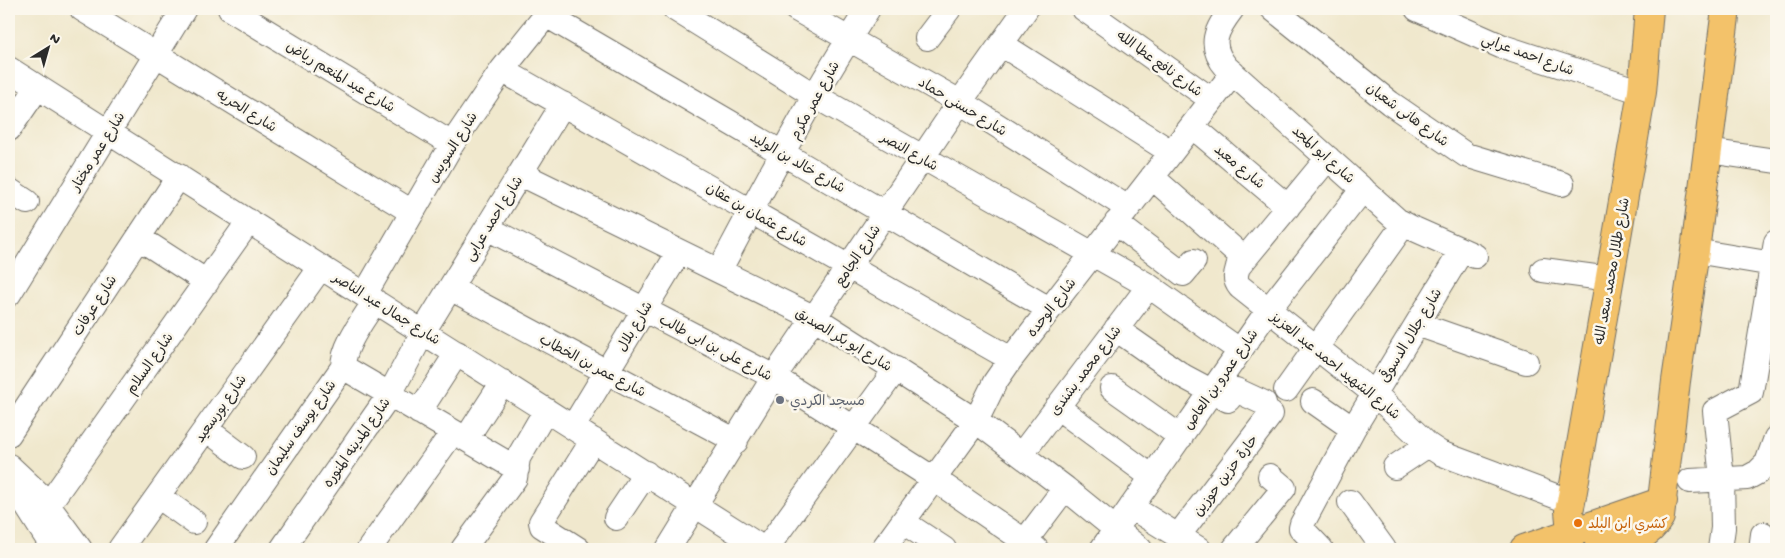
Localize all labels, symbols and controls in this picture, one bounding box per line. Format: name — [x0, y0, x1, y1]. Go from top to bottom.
north arrow — [22, 22, 72, 72]
street label: شارع نافع عطا الله — [1112, 28, 1205, 102]
text: N — [46, 30, 63, 49]
street label: شارع احمد عرابي — [1478, 32, 1576, 83]
street label: شارع عبد المنعم رياض — [282, 39, 397, 117]
street label: شارع عمر مكرم — [788, 59, 846, 144]
street label: شارع حسنى حماد — [915, 75, 1009, 141]
street label: شارع هانى شعبان — [1362, 80, 1451, 152]
street label: شارع الحريه — [212, 87, 279, 137]
street label: شارع عمر مختار — [68, 110, 130, 196]
street label: شارع السويس — [426, 110, 483, 187]
street label: شارع ابو المجد — [1288, 123, 1357, 188]
street label: شارع خالد بن الوليد — [746, 130, 847, 198]
street label: شارع النصر — [876, 130, 940, 176]
street label: شارع معبد — [1210, 142, 1267, 194]
street label: شارع احمد عرابى — [462, 174, 528, 265]
street label: شارع عثمان بن عفان — [702, 180, 809, 252]
street label: شارع طلال محمد سعد الله — [1592, 197, 1635, 346]
street label: شارع الجامع — [832, 222, 886, 290]
street label: شارع جمال عبد الناصر — [328, 270, 442, 350]
street label: شارع عرفات — [70, 273, 122, 340]
street label: شارع الوحده — [1025, 276, 1081, 341]
street label: شارع جلال الدسوقى — [1376, 285, 1447, 387]
street label: شارع بلال — [615, 299, 658, 356]
street label: شارع ابو بكر الصديق — [791, 306, 894, 377]
street label: شارع الشهيد احمد عبد العزيز — [1265, 309, 1403, 425]
street label: شارع على بن ابى طالب — [655, 312, 774, 386]
street label: شارع محمد بشندى — [1048, 323, 1126, 420]
street label: شارع عمرو بن العاص — [1181, 327, 1263, 434]
street label: شارع السلام — [124, 330, 178, 398]
street label: شارع عمر بن الخطاب — [536, 332, 648, 402]
street label: شارع بورسعيد — [192, 372, 252, 447]
street label: شارع يوسف سليمان — [263, 378, 341, 479]
marker: مسجد الكردي — [774, 394, 786, 406]
place label: مسجد الكردي — [790, 394, 865, 411]
street label: شارع المدينه المنوره — [321, 395, 395, 492]
street label: حارة حزين حوزين — [1191, 432, 1263, 521]
marker: كشري ابن البلد — [1572, 517, 1584, 529]
place label: كشري ابن البلد — [1588, 517, 1668, 534]

